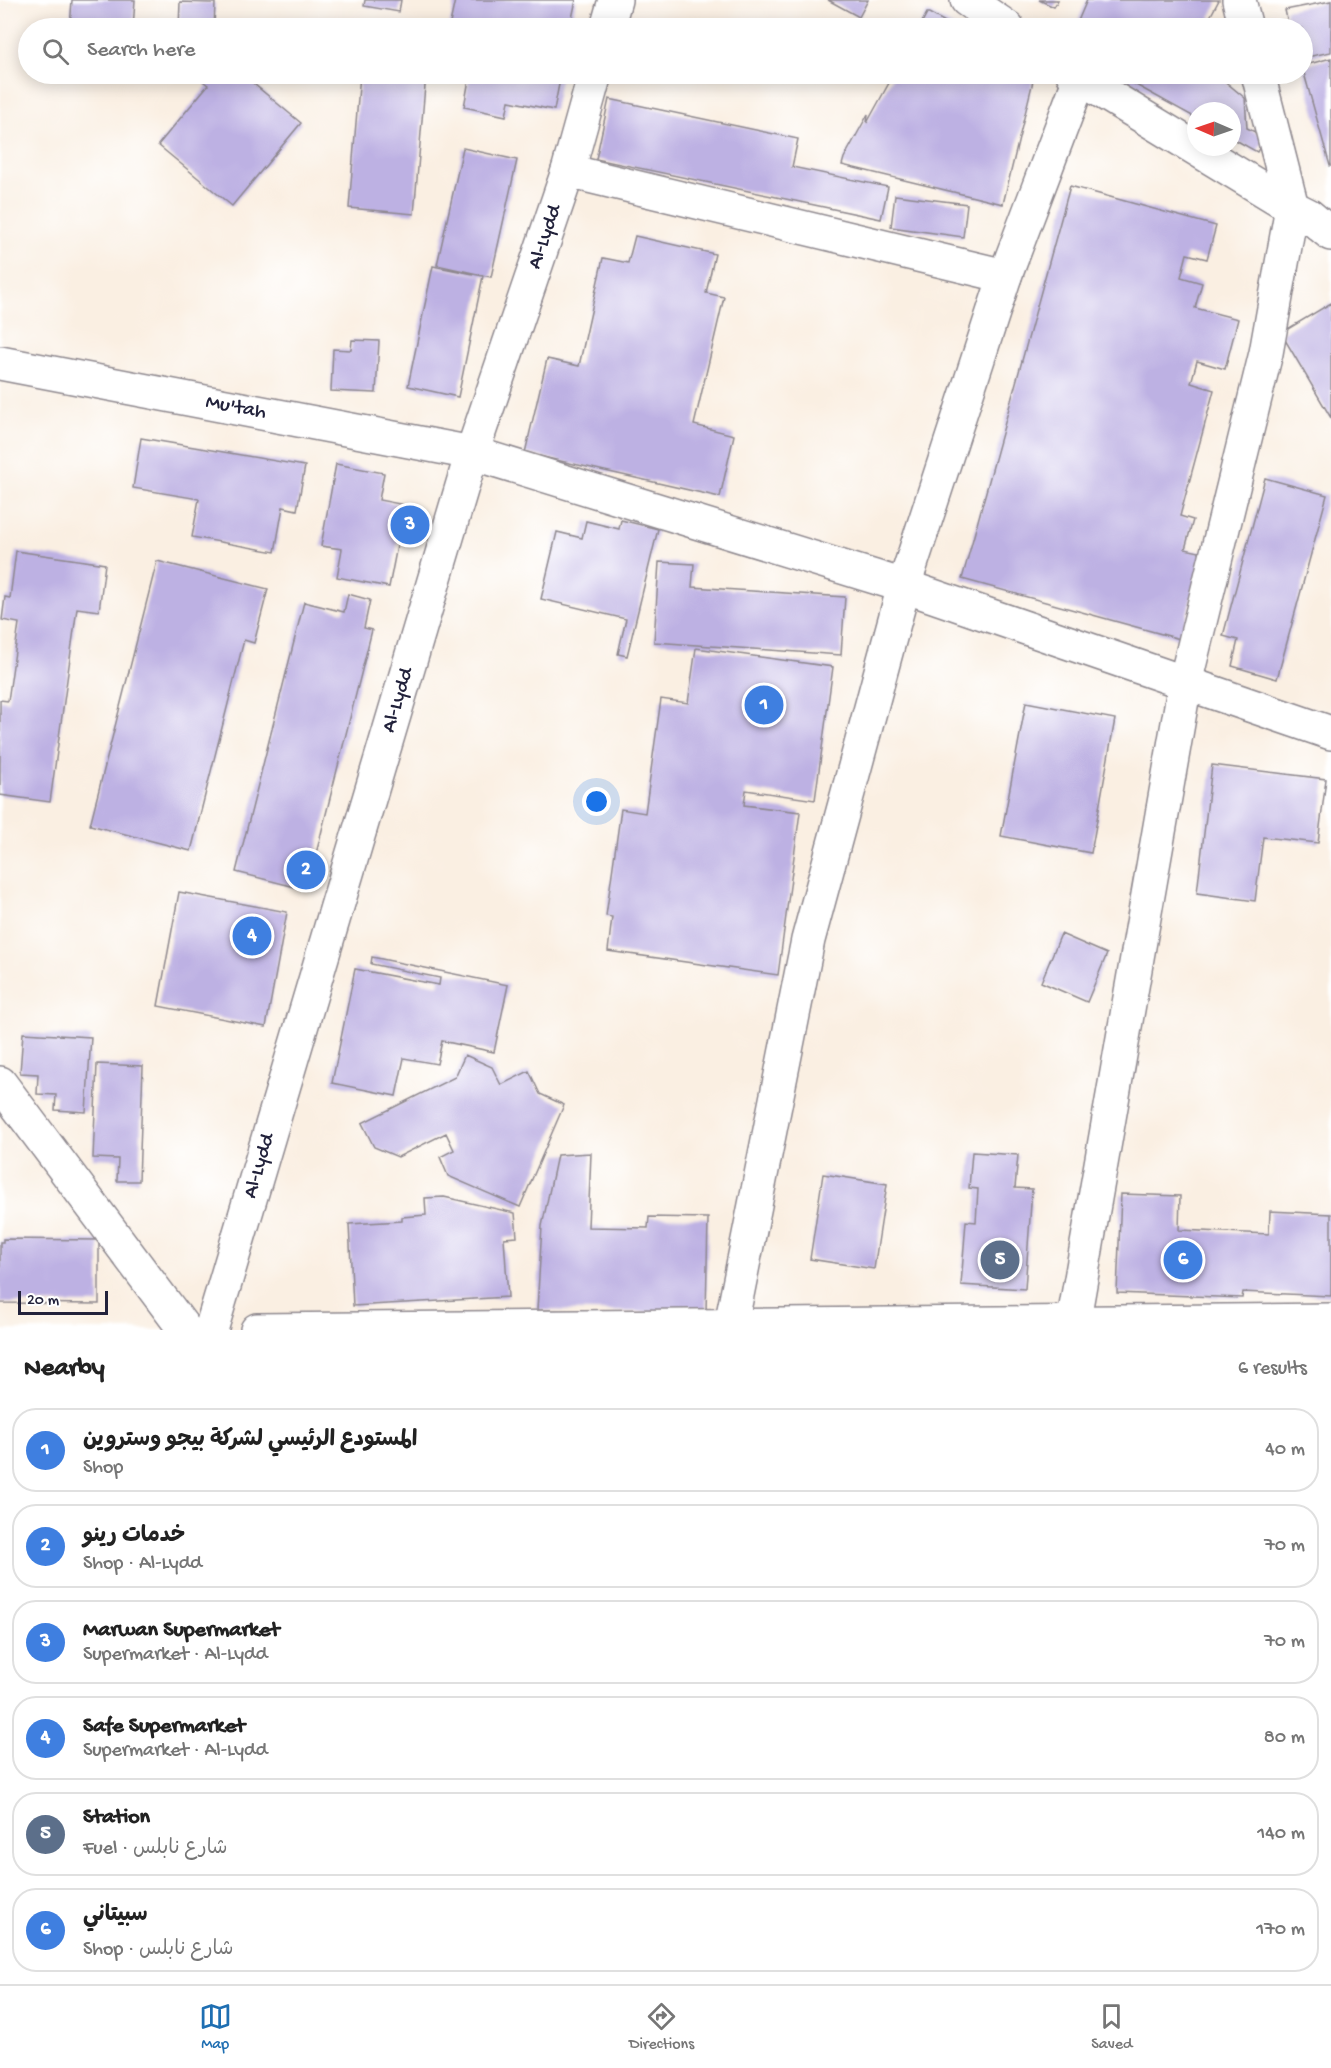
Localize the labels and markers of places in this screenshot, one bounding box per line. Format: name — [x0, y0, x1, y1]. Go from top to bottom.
pin: 3 — [390, 502, 430, 548]
pin: 1 — [744, 682, 783, 728]
pin: 2 — [286, 848, 326, 892]
pin: 4 — [232, 914, 272, 958]
pin: 5 — [980, 1238, 1020, 1282]
pin: 6 — [1164, 1238, 1202, 1282]

